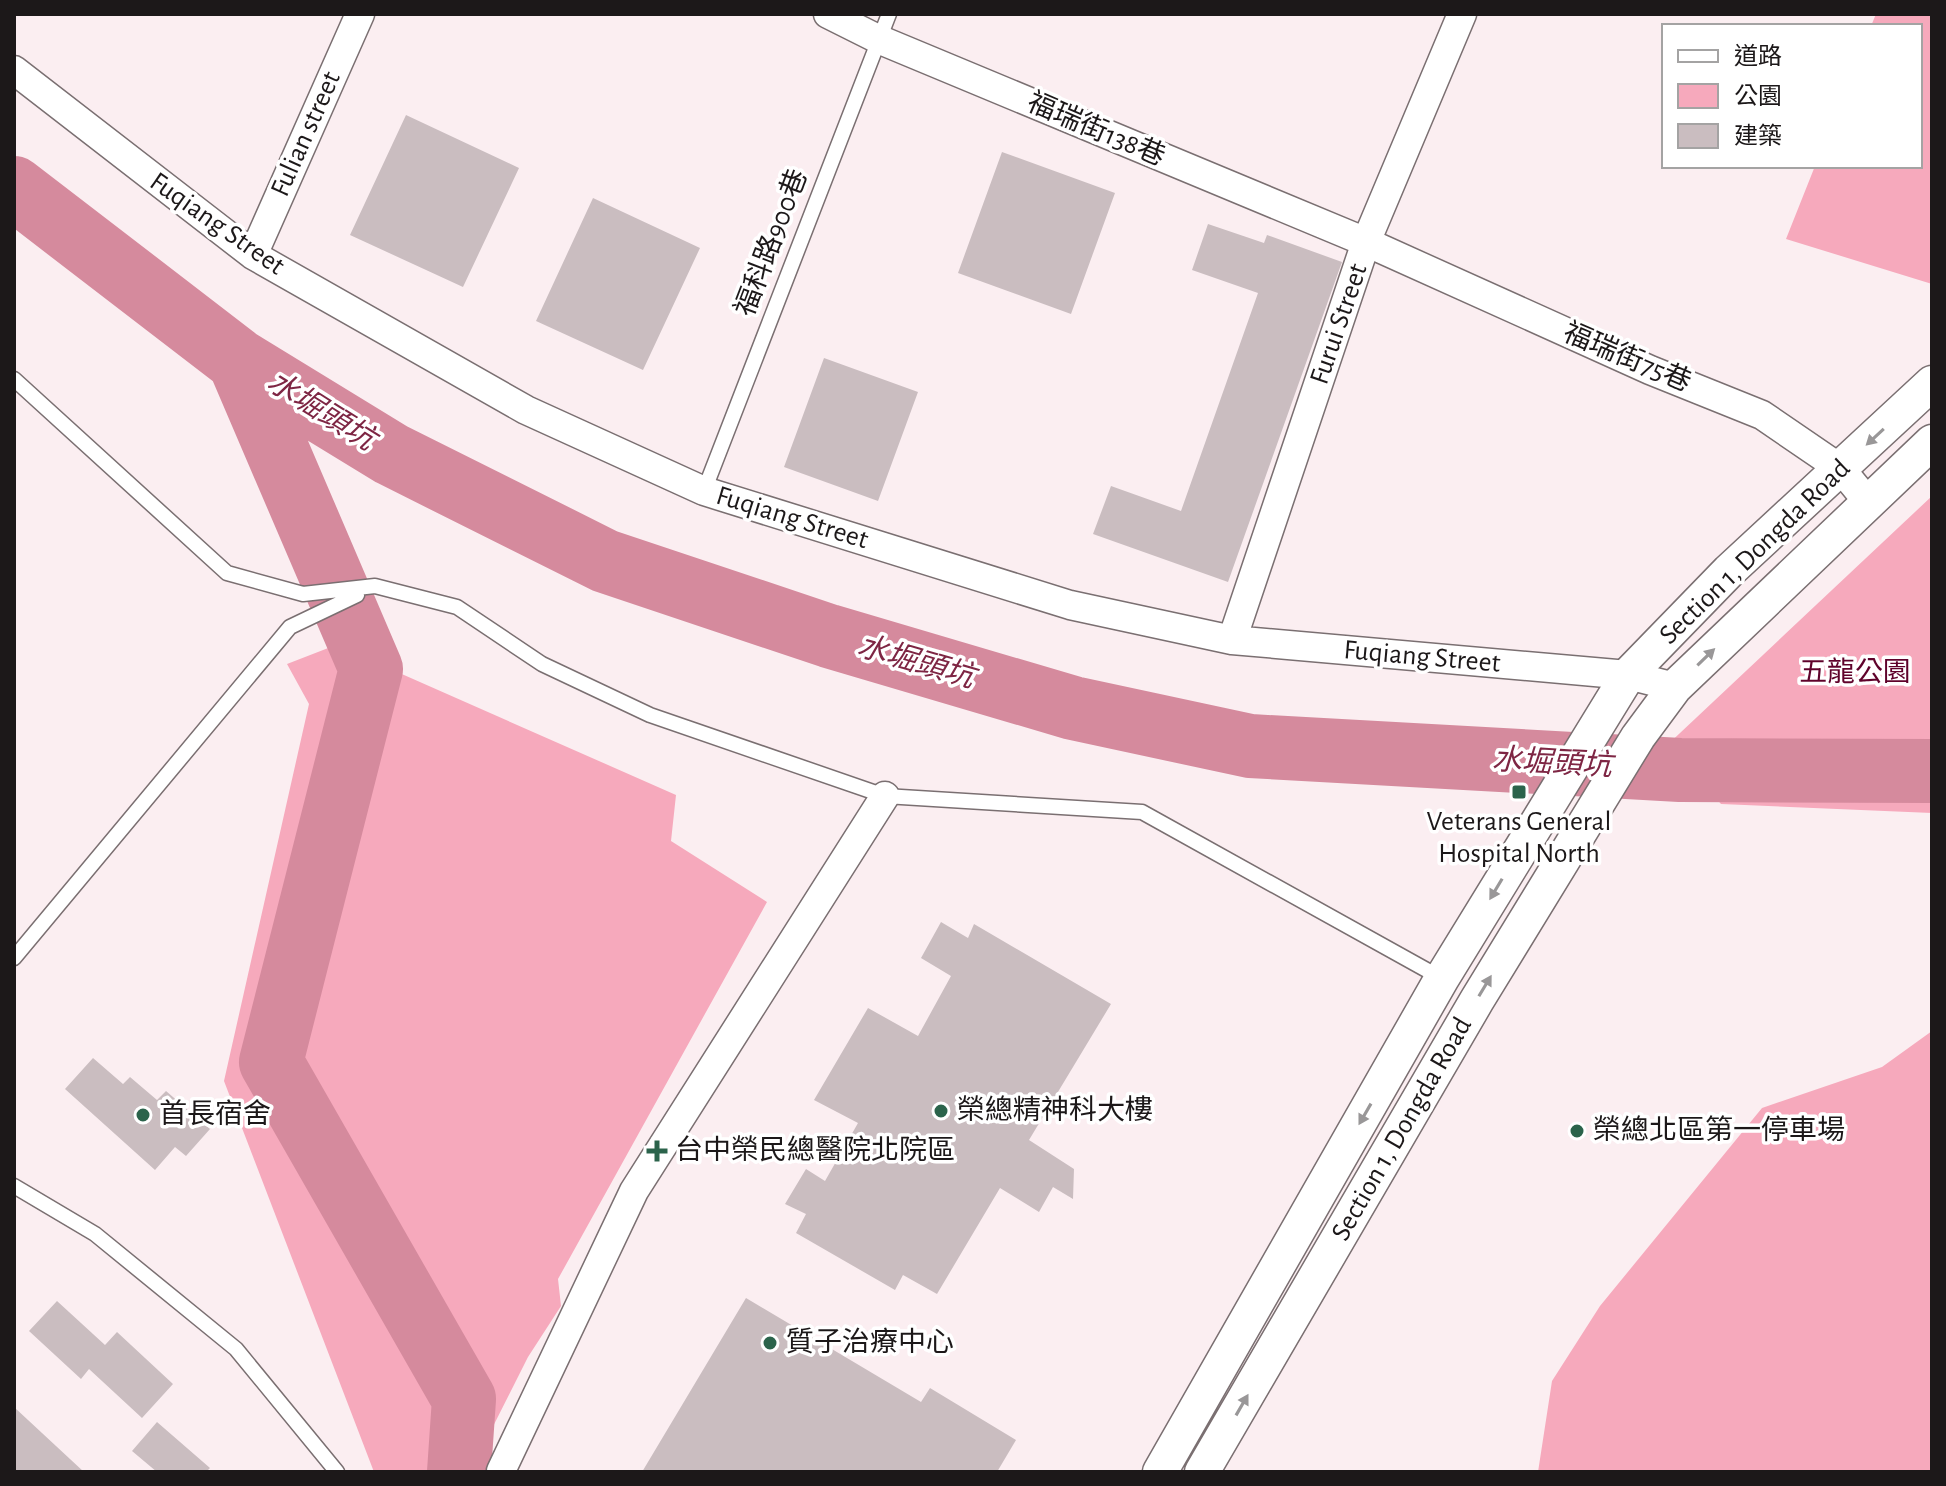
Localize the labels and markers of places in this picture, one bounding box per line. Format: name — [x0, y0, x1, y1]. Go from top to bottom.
marker: Veterans General Hospital North — [1510, 783, 1528, 801]
place label: Veterans General Hospital North — [1427, 808, 1611, 868]
place label: 榮總精神科大樓 — [957, 1095, 1153, 1125]
place label: 首長宿舍 — [159, 1099, 271, 1129]
marker: 榮總精神科大樓 — [932, 1102, 950, 1120]
marker: 首長宿舍 — [134, 1106, 152, 1124]
place label: 榮總北區第一停車場 — [1593, 1115, 1845, 1145]
marker: 榮總北區第一停車場 — [1568, 1122, 1586, 1140]
place label: 台中榮民總醫院北院區 — [675, 1135, 955, 1165]
marker: 台中榮民總醫院北院區 — [646, 1140, 668, 1162]
place label: 質子治療中心 — [786, 1327, 954, 1357]
marker: 質子治療中心 — [761, 1334, 779, 1352]

